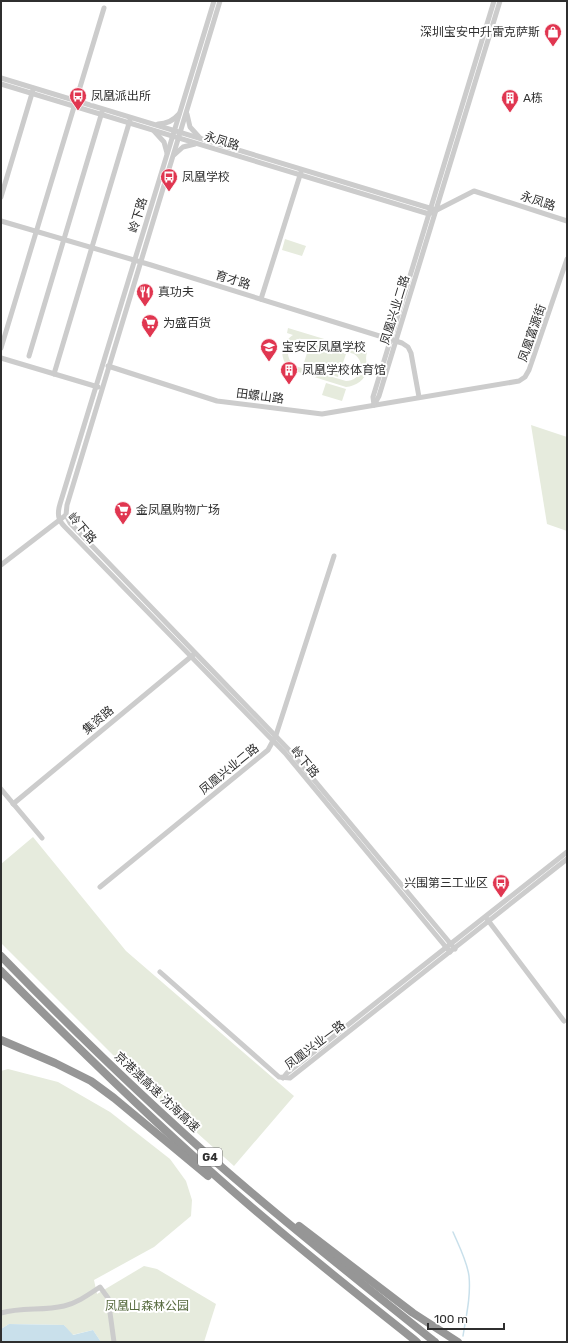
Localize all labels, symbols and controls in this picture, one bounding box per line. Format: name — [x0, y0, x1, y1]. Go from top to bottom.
shop icon: 深圳宝安中升雷克萨斯 — [543, 22, 563, 47]
place label: 深圳宝安中升雷克萨斯 — [420, 25, 540, 39]
bus stop icon: 凤凰派出所 — [68, 86, 88, 111]
building icon: A栋 — [500, 88, 520, 113]
place label: 凤凰派出所 — [91, 89, 151, 103]
place label: A栋 — [523, 91, 543, 105]
street label: 永凤路 — [203, 129, 241, 153]
bus stop icon: 凤凰学校 — [159, 167, 179, 192]
place label: 凤凰学校 — [182, 170, 230, 184]
street label: 永凤路 — [519, 189, 557, 213]
street label: 岭下路 — [126, 196, 150, 234]
street label: 育才路 — [214, 268, 252, 292]
street label: 凤凰兴业二路 — [378, 274, 412, 346]
restaurant icon: 真功夫 — [135, 282, 155, 307]
place label: 真功夫 — [158, 285, 194, 299]
street label: 凤凰富源街 — [516, 302, 548, 364]
supermarket icon: 为盛百货 — [140, 313, 160, 338]
place label: 为盛百货 — [163, 316, 211, 330]
school or university icon: 宝安区凤凰学校 — [259, 337, 279, 362]
place label: 宝安区凤凰学校 — [282, 340, 366, 354]
building icon: 凤凰学校体育馆 — [279, 360, 299, 385]
place label: 凤凰学校体育馆 — [302, 363, 386, 377]
street label: 田螺山路 — [235, 386, 285, 406]
supermarket icon: 金凤凰购物广场 — [113, 500, 133, 525]
place label: 金凤凰购物广场 — [136, 503, 220, 517]
street label: 岭下路 — [65, 510, 99, 546]
street label: 集资路 — [80, 703, 116, 737]
street label: 凤凰兴业二路 — [197, 741, 261, 797]
street label: 岭下路 — [288, 744, 322, 780]
bus stop icon: 兴围第三工业区 — [491, 873, 511, 898]
place label: 兴围第三工业区 — [404, 876, 488, 890]
street label: 凤凰兴业一路 — [282, 1018, 348, 1072]
street label: 京港澳高速 沈海高速 — [112, 1049, 202, 1135]
road number: G4 — [198, 1148, 222, 1166]
park label: 凤凰山森林公园 — [105, 1299, 189, 1313]
scale bar — [428, 1305, 504, 1331]
text: 100 m — [434, 1312, 468, 1326]

